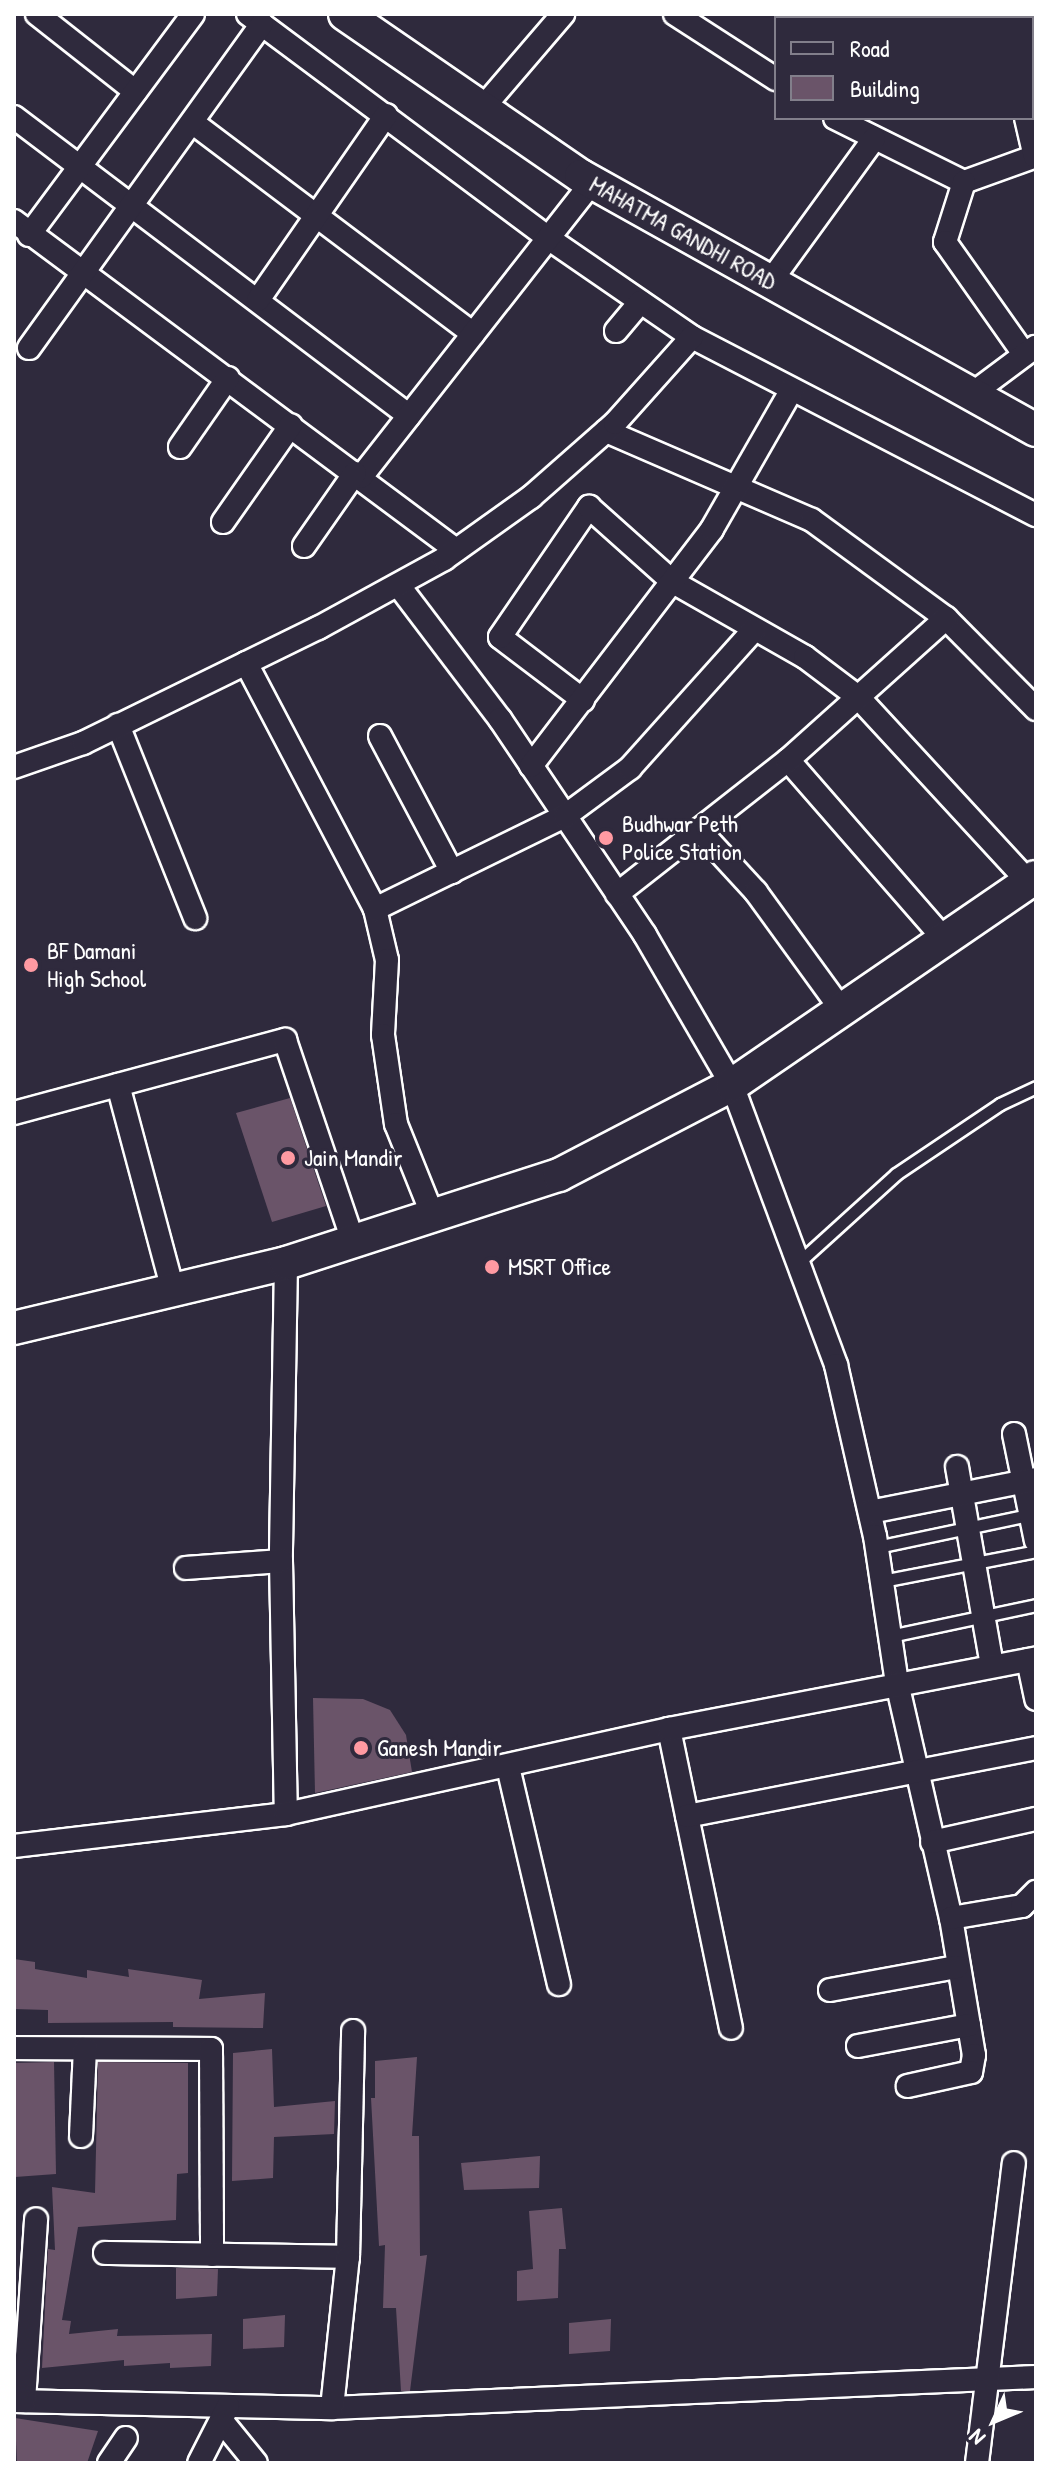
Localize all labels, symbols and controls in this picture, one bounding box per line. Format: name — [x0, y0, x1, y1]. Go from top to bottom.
legend — [774, 16, 1034, 120]
text: Road — [850, 32, 889, 64]
text: Building — [850, 72, 920, 104]
street label: MAHATMA GANDHI ROAD — [585, 170, 781, 296]
place label: Budhwar Peth Police Station — [622, 810, 742, 866]
marker: Budhwar Peth Police Station — [597, 829, 615, 847]
place label: BF Damani High School — [47, 937, 146, 993]
marker: BF Damani High School — [22, 956, 40, 974]
place label: Jain Mandir — [304, 1144, 403, 1172]
marker: Jain Mandir — [279, 1149, 297, 1167]
place label: MSRT Office — [508, 1253, 611, 1281]
marker: MSRT Office — [483, 1258, 501, 1276]
place label: Ganesh Mandir — [377, 1734, 502, 1762]
marker: Ganesh Mandir — [352, 1739, 370, 1757]
north arrow — [954, 2381, 1034, 2461]
text: N — [962, 2423, 992, 2452]

